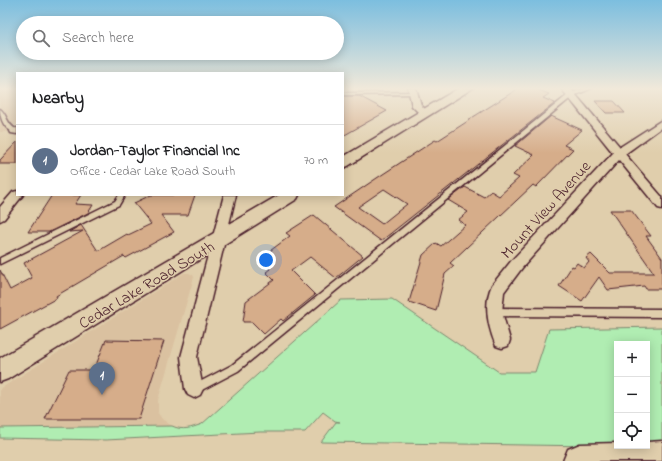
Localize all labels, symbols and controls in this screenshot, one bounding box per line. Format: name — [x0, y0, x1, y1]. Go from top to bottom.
search box — [16, 16, 344, 60]
icon: search — [30, 27, 52, 49]
text: Search here — [62, 27, 134, 49]
text: Nearby — [32, 86, 84, 111]
text: Jordan-Taylor Financial Inc — [70, 140, 240, 162]
text: 1 — [43, 151, 47, 170]
text: 70 m — [304, 151, 328, 170]
street label: Mount View Avenue — [496, 155, 598, 265]
text: Office · Cedar Lake Road South — [70, 162, 235, 181]
street label: Cedar Lake Road South — [75, 236, 220, 336]
your location — [256, 250, 276, 270]
map controls — [614, 341, 650, 449]
button: + — [614, 341, 650, 377]
pin: 1 — [89, 362, 115, 395]
button: − — [614, 377, 650, 413]
button: locate — [614, 413, 650, 449]

